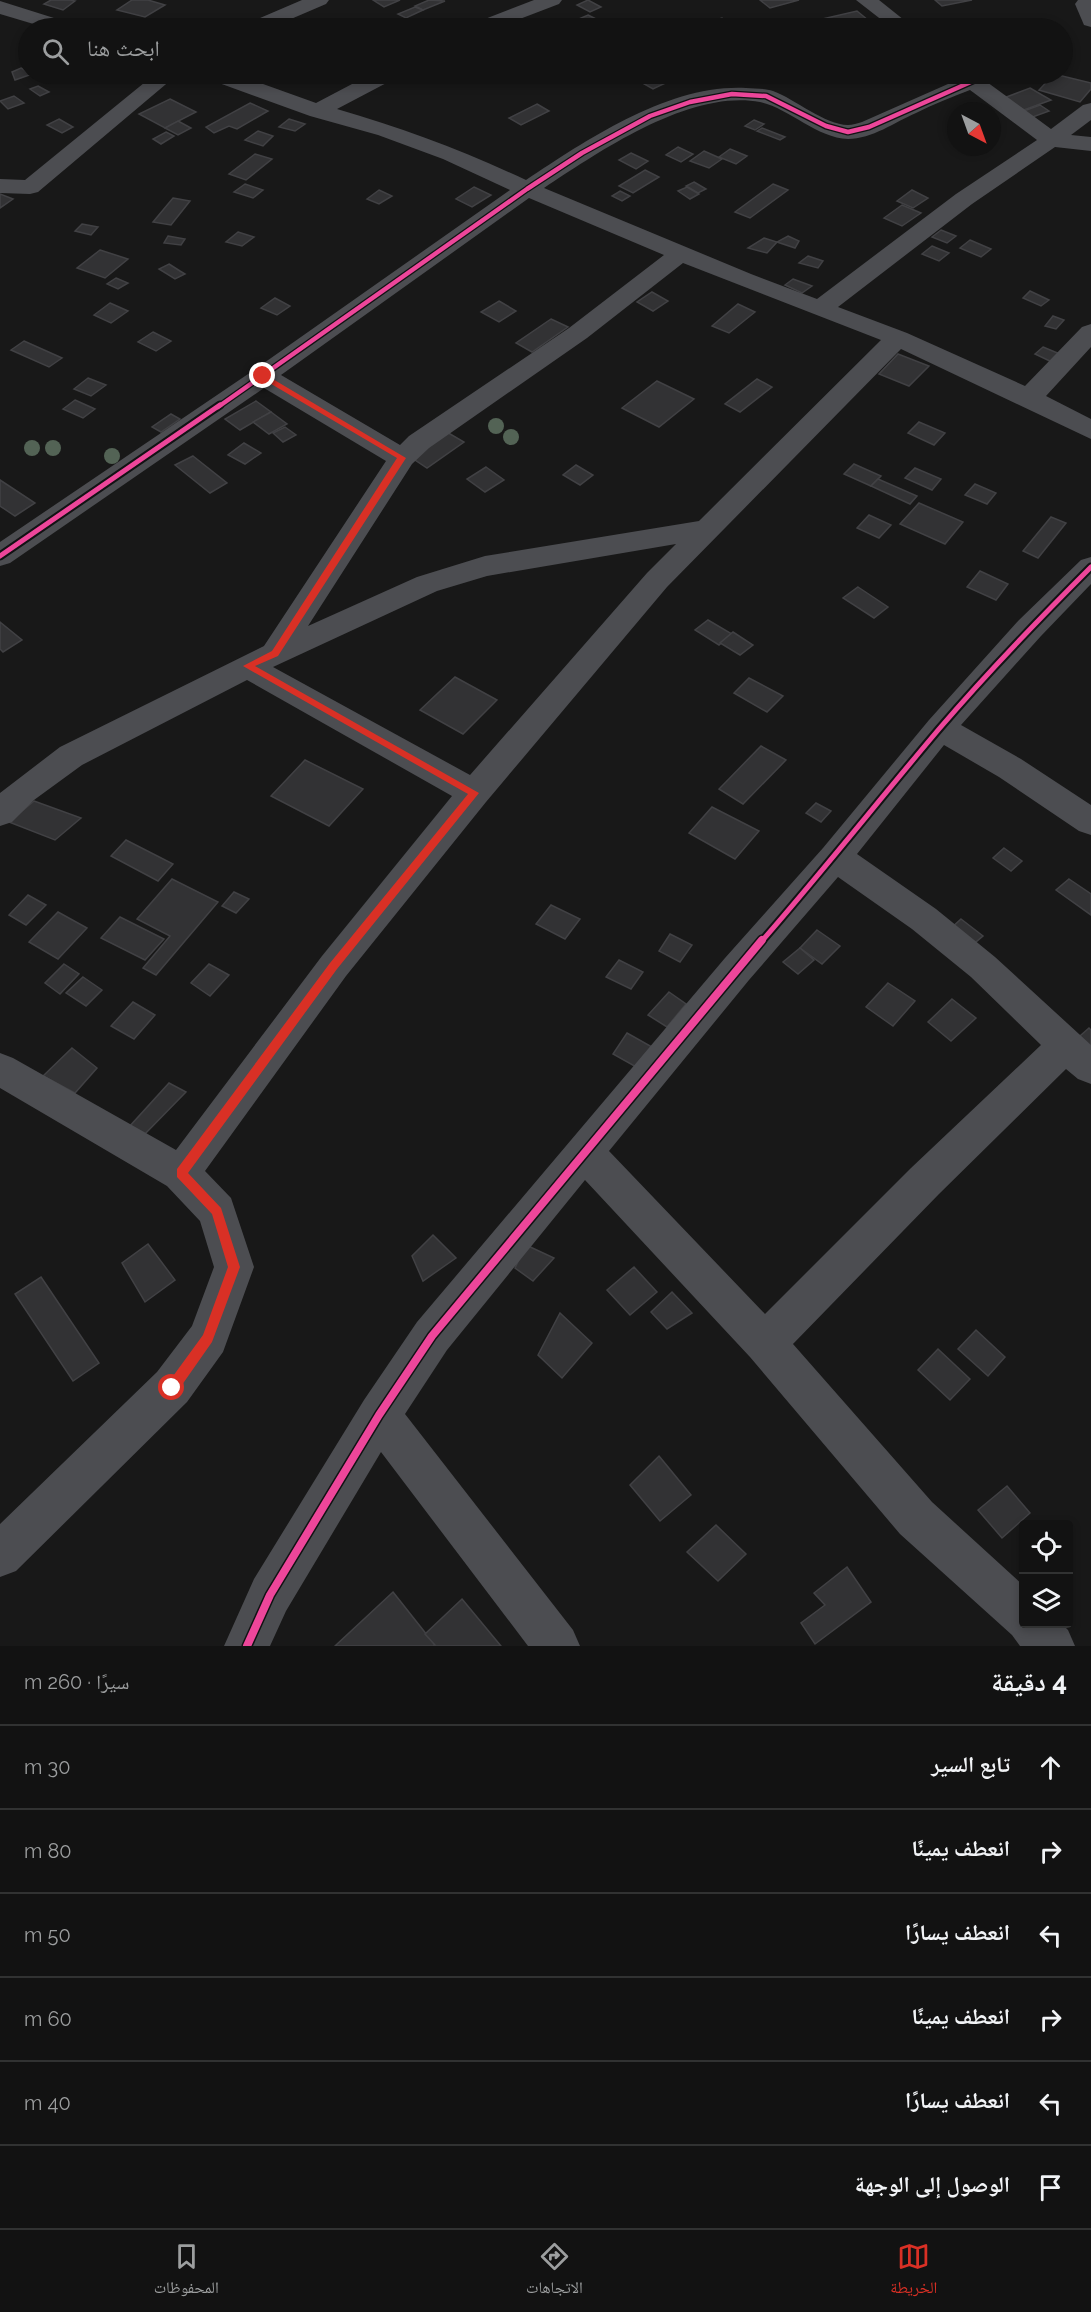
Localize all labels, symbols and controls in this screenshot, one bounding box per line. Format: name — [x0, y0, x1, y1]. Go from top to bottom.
search box — [18, 18, 1073, 84]
icon: search — [39, 35, 72, 68]
text: ابحث هنا — [87, 35, 160, 61]
north arrow — [947, 102, 1001, 156]
route end — [249, 362, 275, 388]
route start — [158, 1374, 184, 1400]
map controls — [1019, 1520, 1073, 1628]
button: locate — [1019, 1520, 1073, 1574]
button: layers — [1019, 1574, 1073, 1628]
text: 4 دقيقة — [991, 1667, 1067, 1697]
text: سيرًا · 260 m — [24, 1670, 129, 1694]
text: تابع السير — [931, 1751, 1010, 1777]
icon: ahead — [1034, 1751, 1067, 1784]
text: 30 m — [24, 1755, 70, 1779]
text: انعطف يمينًا — [911, 1835, 1010, 1861]
icon: right — [1034, 1835, 1067, 1868]
text: 80 m — [24, 1839, 72, 1863]
text: انعطف يسارًا — [905, 1919, 1010, 1945]
icon: left — [1034, 1919, 1067, 1952]
text: 50 m — [24, 1923, 71, 1947]
text: انعطف يمينًا — [911, 2003, 1010, 2029]
icon: right — [1034, 2003, 1067, 2036]
text: 60 m — [24, 2007, 72, 2031]
text: انعطف يسارًا — [905, 2087, 1010, 2113]
icon: left — [1034, 2087, 1067, 2120]
text: 40 m — [24, 2091, 71, 2115]
text: الوصول إلى الوجهة — [855, 2171, 1010, 2197]
icon: arrive — [1034, 2171, 1067, 2204]
tab: المحفوظات — [154, 2240, 219, 2303]
tab: الاتجاهات — [526, 2240, 583, 2303]
tab: الخريطة — [890, 2240, 937, 2303]

